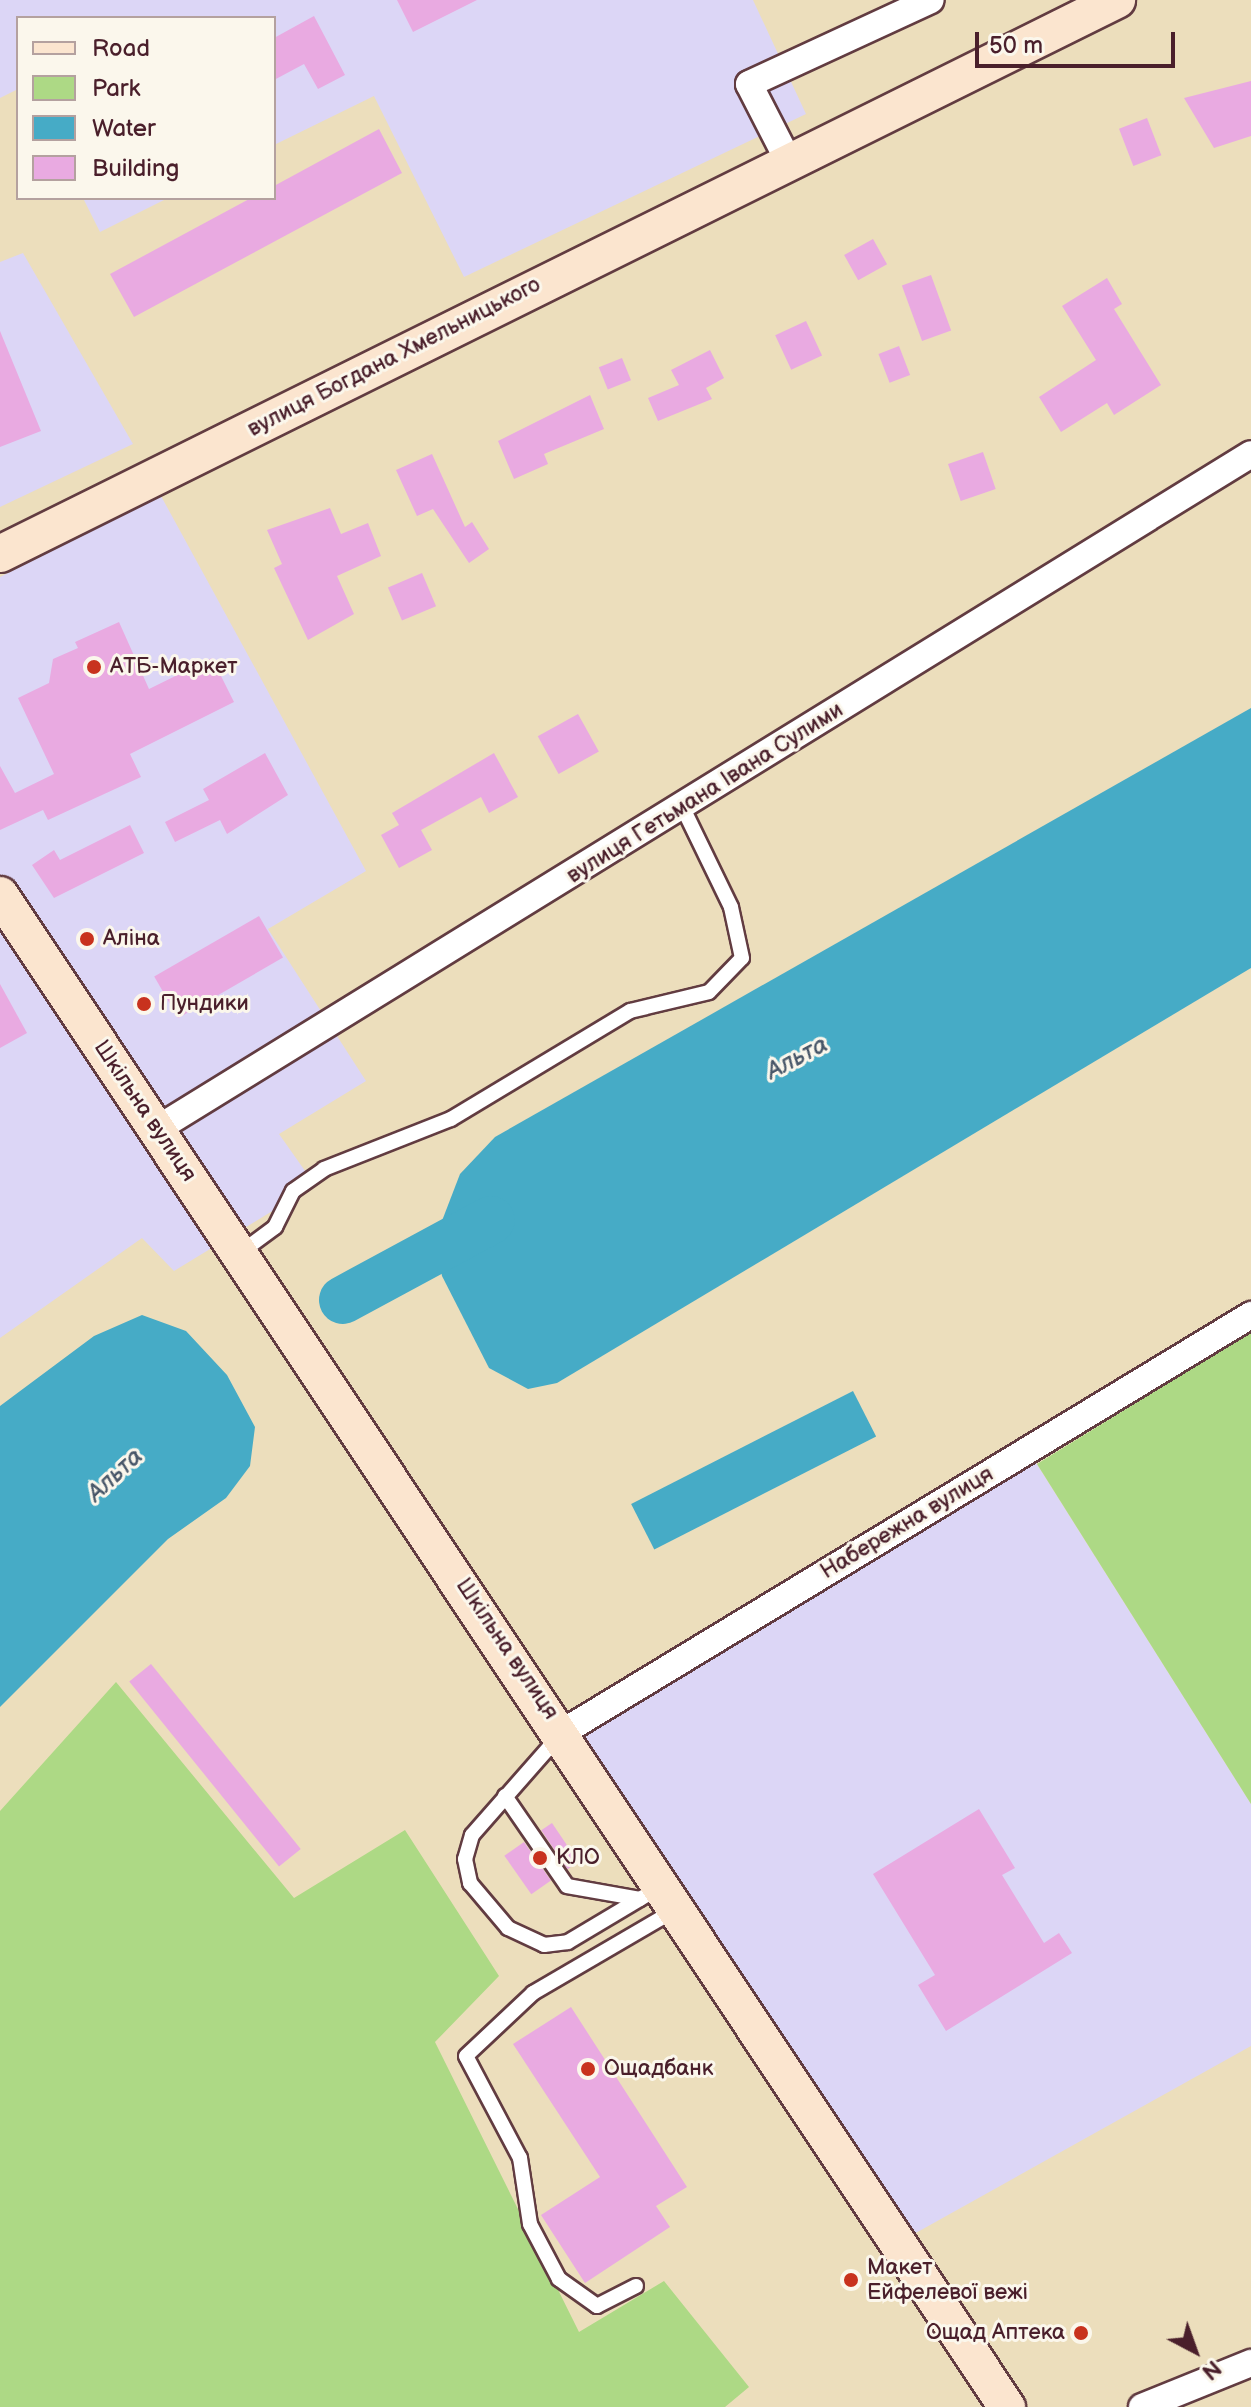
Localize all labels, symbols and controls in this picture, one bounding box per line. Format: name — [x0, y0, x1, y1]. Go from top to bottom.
legend — [16, 16, 276, 200]
scale bar — [979, 16, 1179, 66]
text: 50 m — [989, 31, 1043, 60]
text: Road — [92, 34, 150, 63]
text: Park — [92, 74, 140, 103]
text: Water — [92, 114, 156, 143]
text: Building — [92, 154, 179, 183]
street label: вулиця Богдана Хмельницького — [243, 271, 545, 443]
place label: АТБ-Маркет — [110, 654, 237, 680]
marker: АТБ-Маркет — [85, 658, 103, 676]
street label: вулиця Гетьмана Івана Сулими — [562, 697, 848, 889]
place label: Аліна — [103, 926, 160, 952]
marker: Аліна — [78, 930, 96, 948]
place label: Пундики — [160, 991, 249, 1017]
marker: Пундики — [135, 995, 153, 1013]
water label: Альта — [761, 1030, 833, 1086]
street label: Шкільна вулиця — [88, 1035, 202, 1187]
water label: Альта — [81, 1442, 149, 1508]
street label: Набережна вулиця — [816, 1461, 998, 1585]
street label: Шкільна вулиця — [450, 1573, 564, 1725]
place label: КЛО — [556, 1845, 600, 1871]
marker: КЛО — [531, 1849, 549, 1867]
place label: Ощадбанк — [604, 2056, 713, 2082]
marker: Ощадбанк — [579, 2060, 597, 2078]
place label: Макет Ейфелевої вежі — [867, 2254, 1028, 2306]
marker: Макет Ейфелевої вежі — [842, 2271, 860, 2289]
north arrow — [1155, 2311, 1235, 2391]
place label: Ощад Аптека — [926, 2320, 1065, 2346]
marker: Ощад Аптека — [1072, 2324, 1090, 2342]
text: N — [1196, 2354, 1226, 2385]

